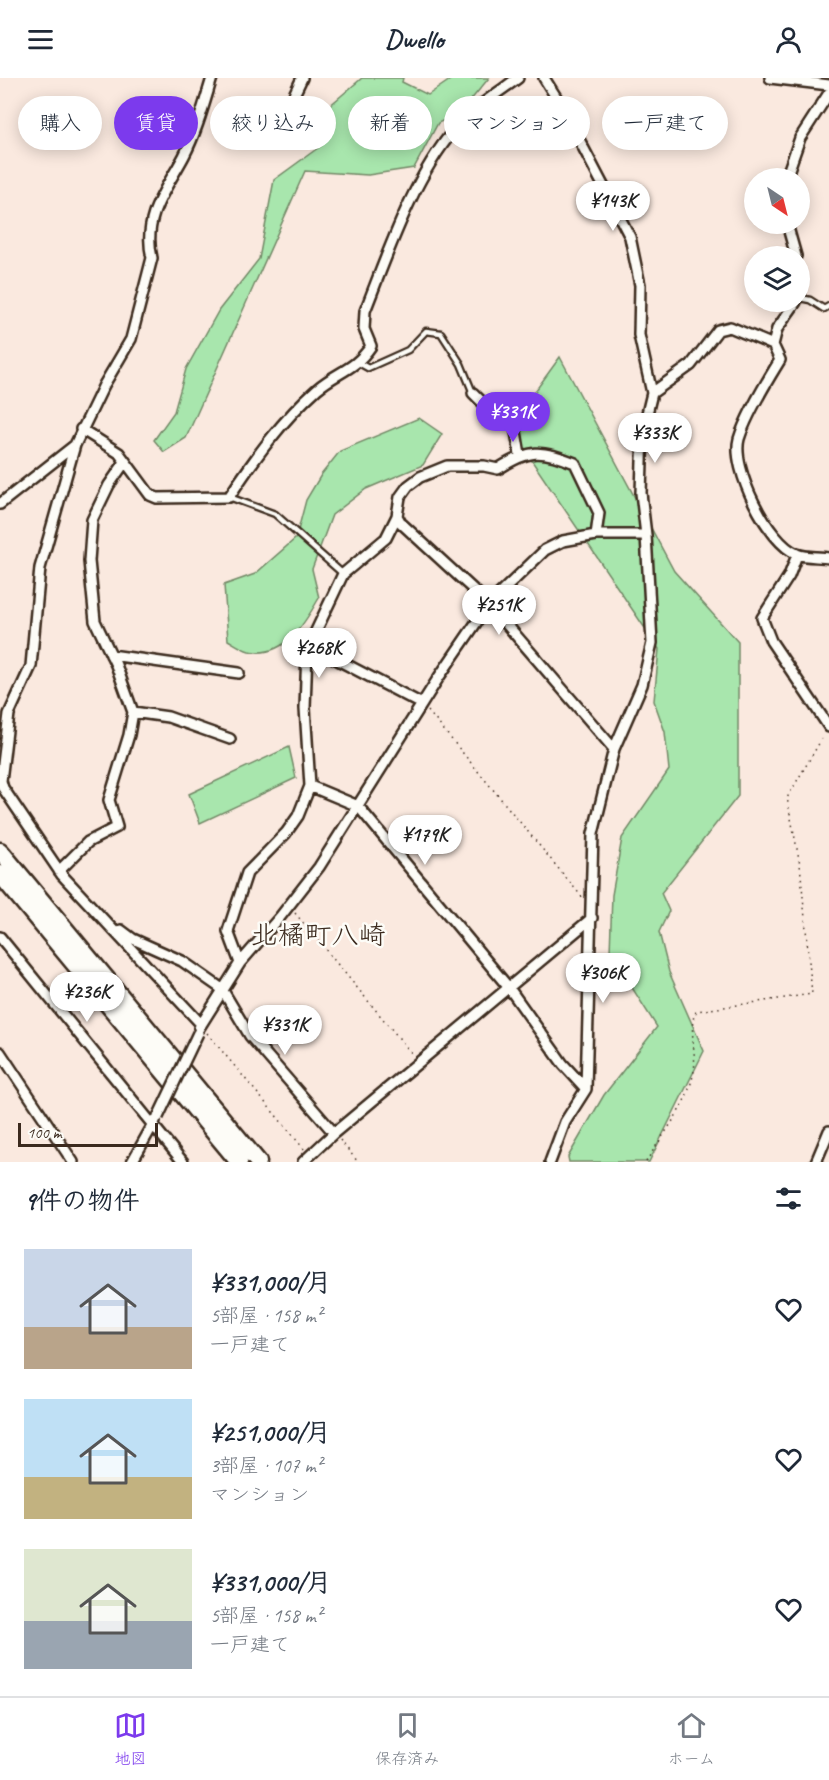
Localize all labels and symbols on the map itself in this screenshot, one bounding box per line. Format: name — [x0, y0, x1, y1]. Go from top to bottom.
north arrow — [744, 168, 810, 234]
pin: ¥143K — [571, 181, 655, 232]
pin: ¥331K — [471, 392, 555, 443]
pin: ¥333K — [613, 413, 697, 464]
pin: ¥251K — [457, 585, 541, 636]
pin: ¥268K — [277, 628, 361, 679]
pin: ¥179K — [383, 815, 467, 866]
district label: 北橘町八崎 — [251, 918, 386, 952]
pin: ¥306K — [561, 953, 645, 1004]
pin: ¥236K — [45, 972, 129, 1023]
pin: ¥331K — [243, 1005, 327, 1056]
scale bar — [18, 1120, 158, 1148]

